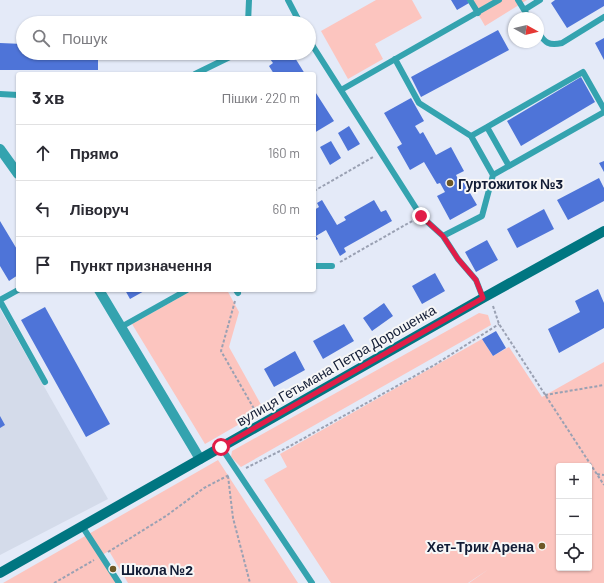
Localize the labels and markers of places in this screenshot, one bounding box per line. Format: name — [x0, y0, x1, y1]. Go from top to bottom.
place label: Гуртожиток №3 — [458, 175, 563, 192]
marker: Гуртожиток №3 — [445, 178, 455, 188]
place label: Хет-Трик Арена — [427, 538, 534, 555]
marker: Хет-Трик Арена — [537, 541, 547, 551]
place label: Школа №2 — [121, 561, 193, 578]
marker: Школа №2 — [108, 564, 118, 574]

